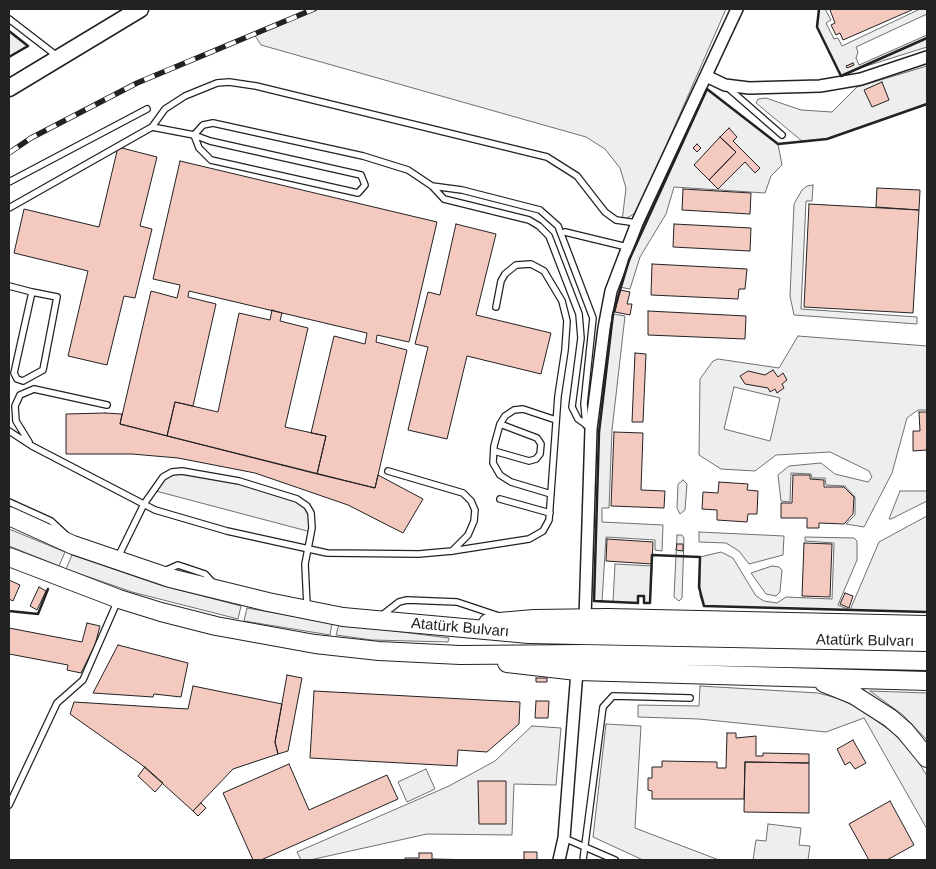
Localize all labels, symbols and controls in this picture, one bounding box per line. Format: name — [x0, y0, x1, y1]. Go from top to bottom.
street label: Atatürk Bulvarı — [410, 615, 510, 641]
street label: Atatürk Bulvarı — [816, 631, 914, 651]

